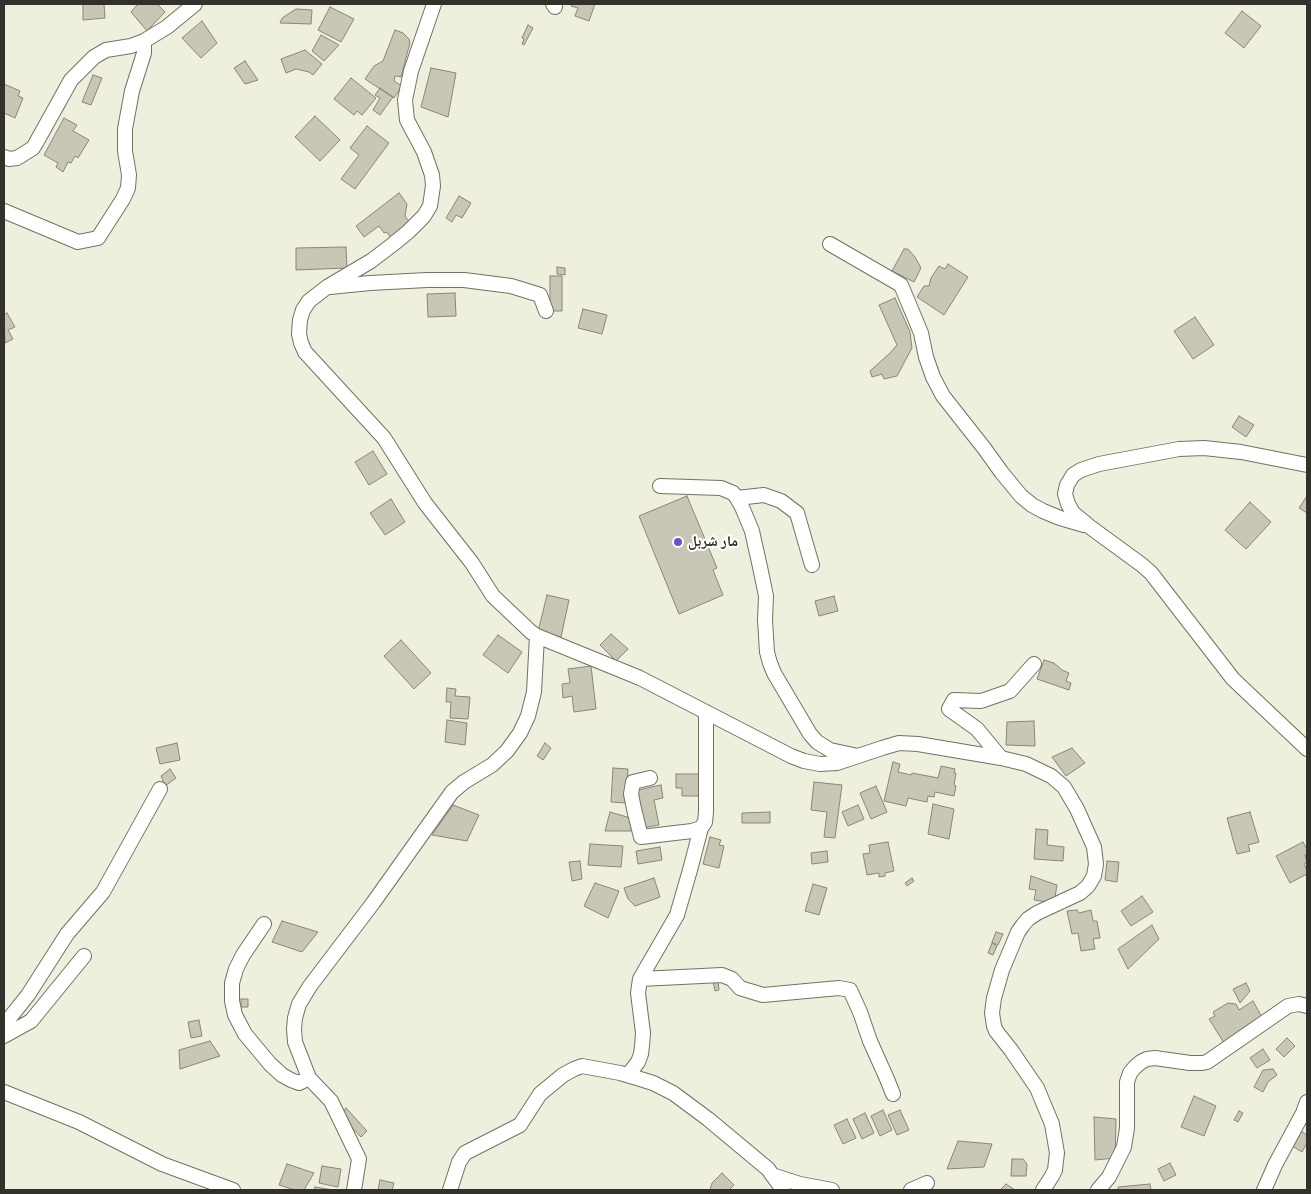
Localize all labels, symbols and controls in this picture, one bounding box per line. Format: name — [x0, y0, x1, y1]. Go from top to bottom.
place label: مار شربل — [688, 533, 738, 551]
marker: مار شربل — [672, 536, 684, 548]

